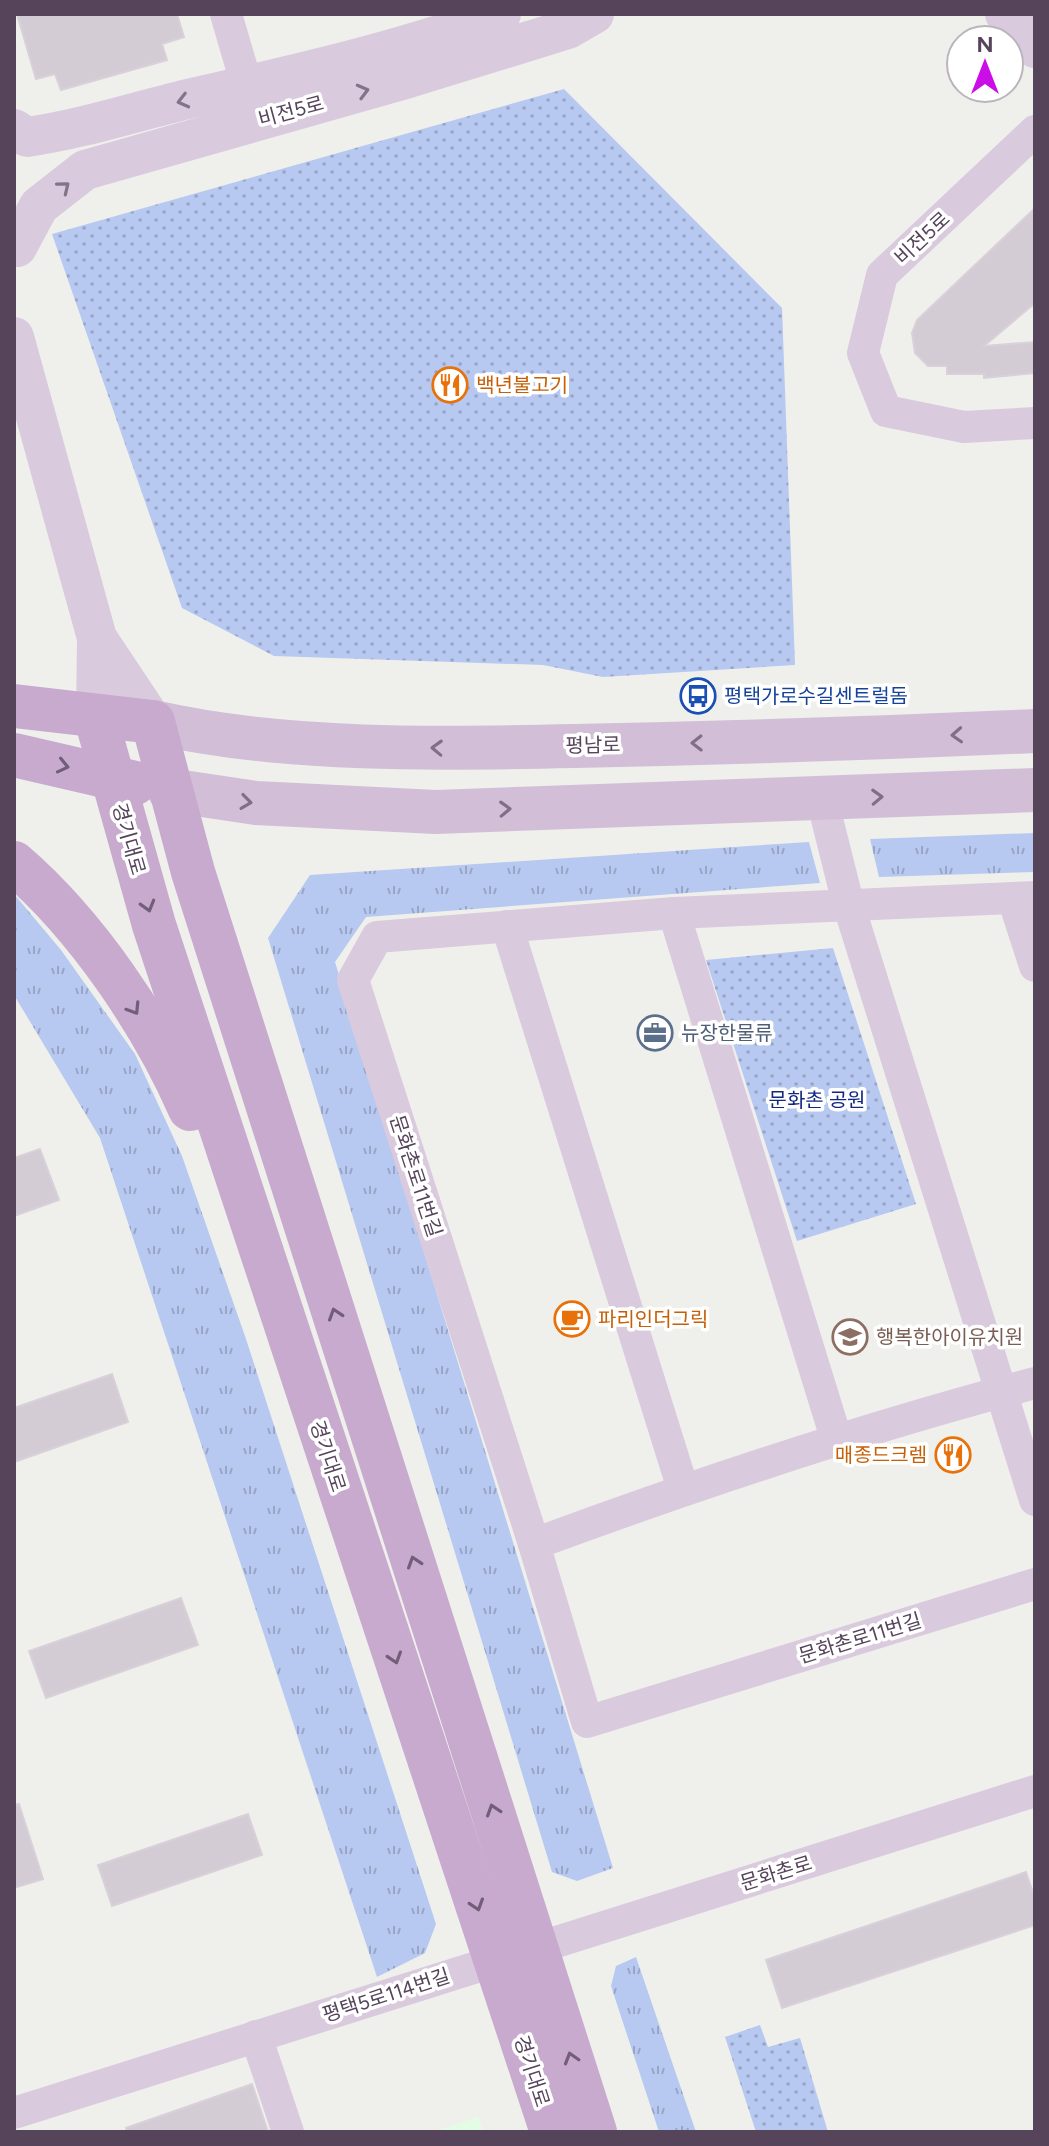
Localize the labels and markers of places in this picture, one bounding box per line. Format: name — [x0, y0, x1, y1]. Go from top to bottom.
restaurant icon: 백년불고기 — [431, 366, 469, 404]
place label: 백년불고기 — [476, 373, 568, 397]
bus stop icon: 평택가로수길센트럴돔 — [679, 677, 717, 715]
place label: 평택가로수길센트럴돔 — [724, 684, 908, 708]
office icon: 뉴장한물류 — [636, 1014, 674, 1052]
place label: 뉴장한물류 — [681, 1021, 773, 1045]
cafe icon: 파리인더그릭 — [553, 1300, 591, 1338]
place label: 파리인더그릭 — [598, 1307, 708, 1331]
school or university icon: 행복한아이유치원 — [831, 1318, 869, 1356]
place label: 행복한아이유치원 — [876, 1325, 1023, 1349]
restaurant icon: 매종드크렘 — [934, 1436, 972, 1474]
place label: 매종드크렘 — [835, 1443, 927, 1467]

